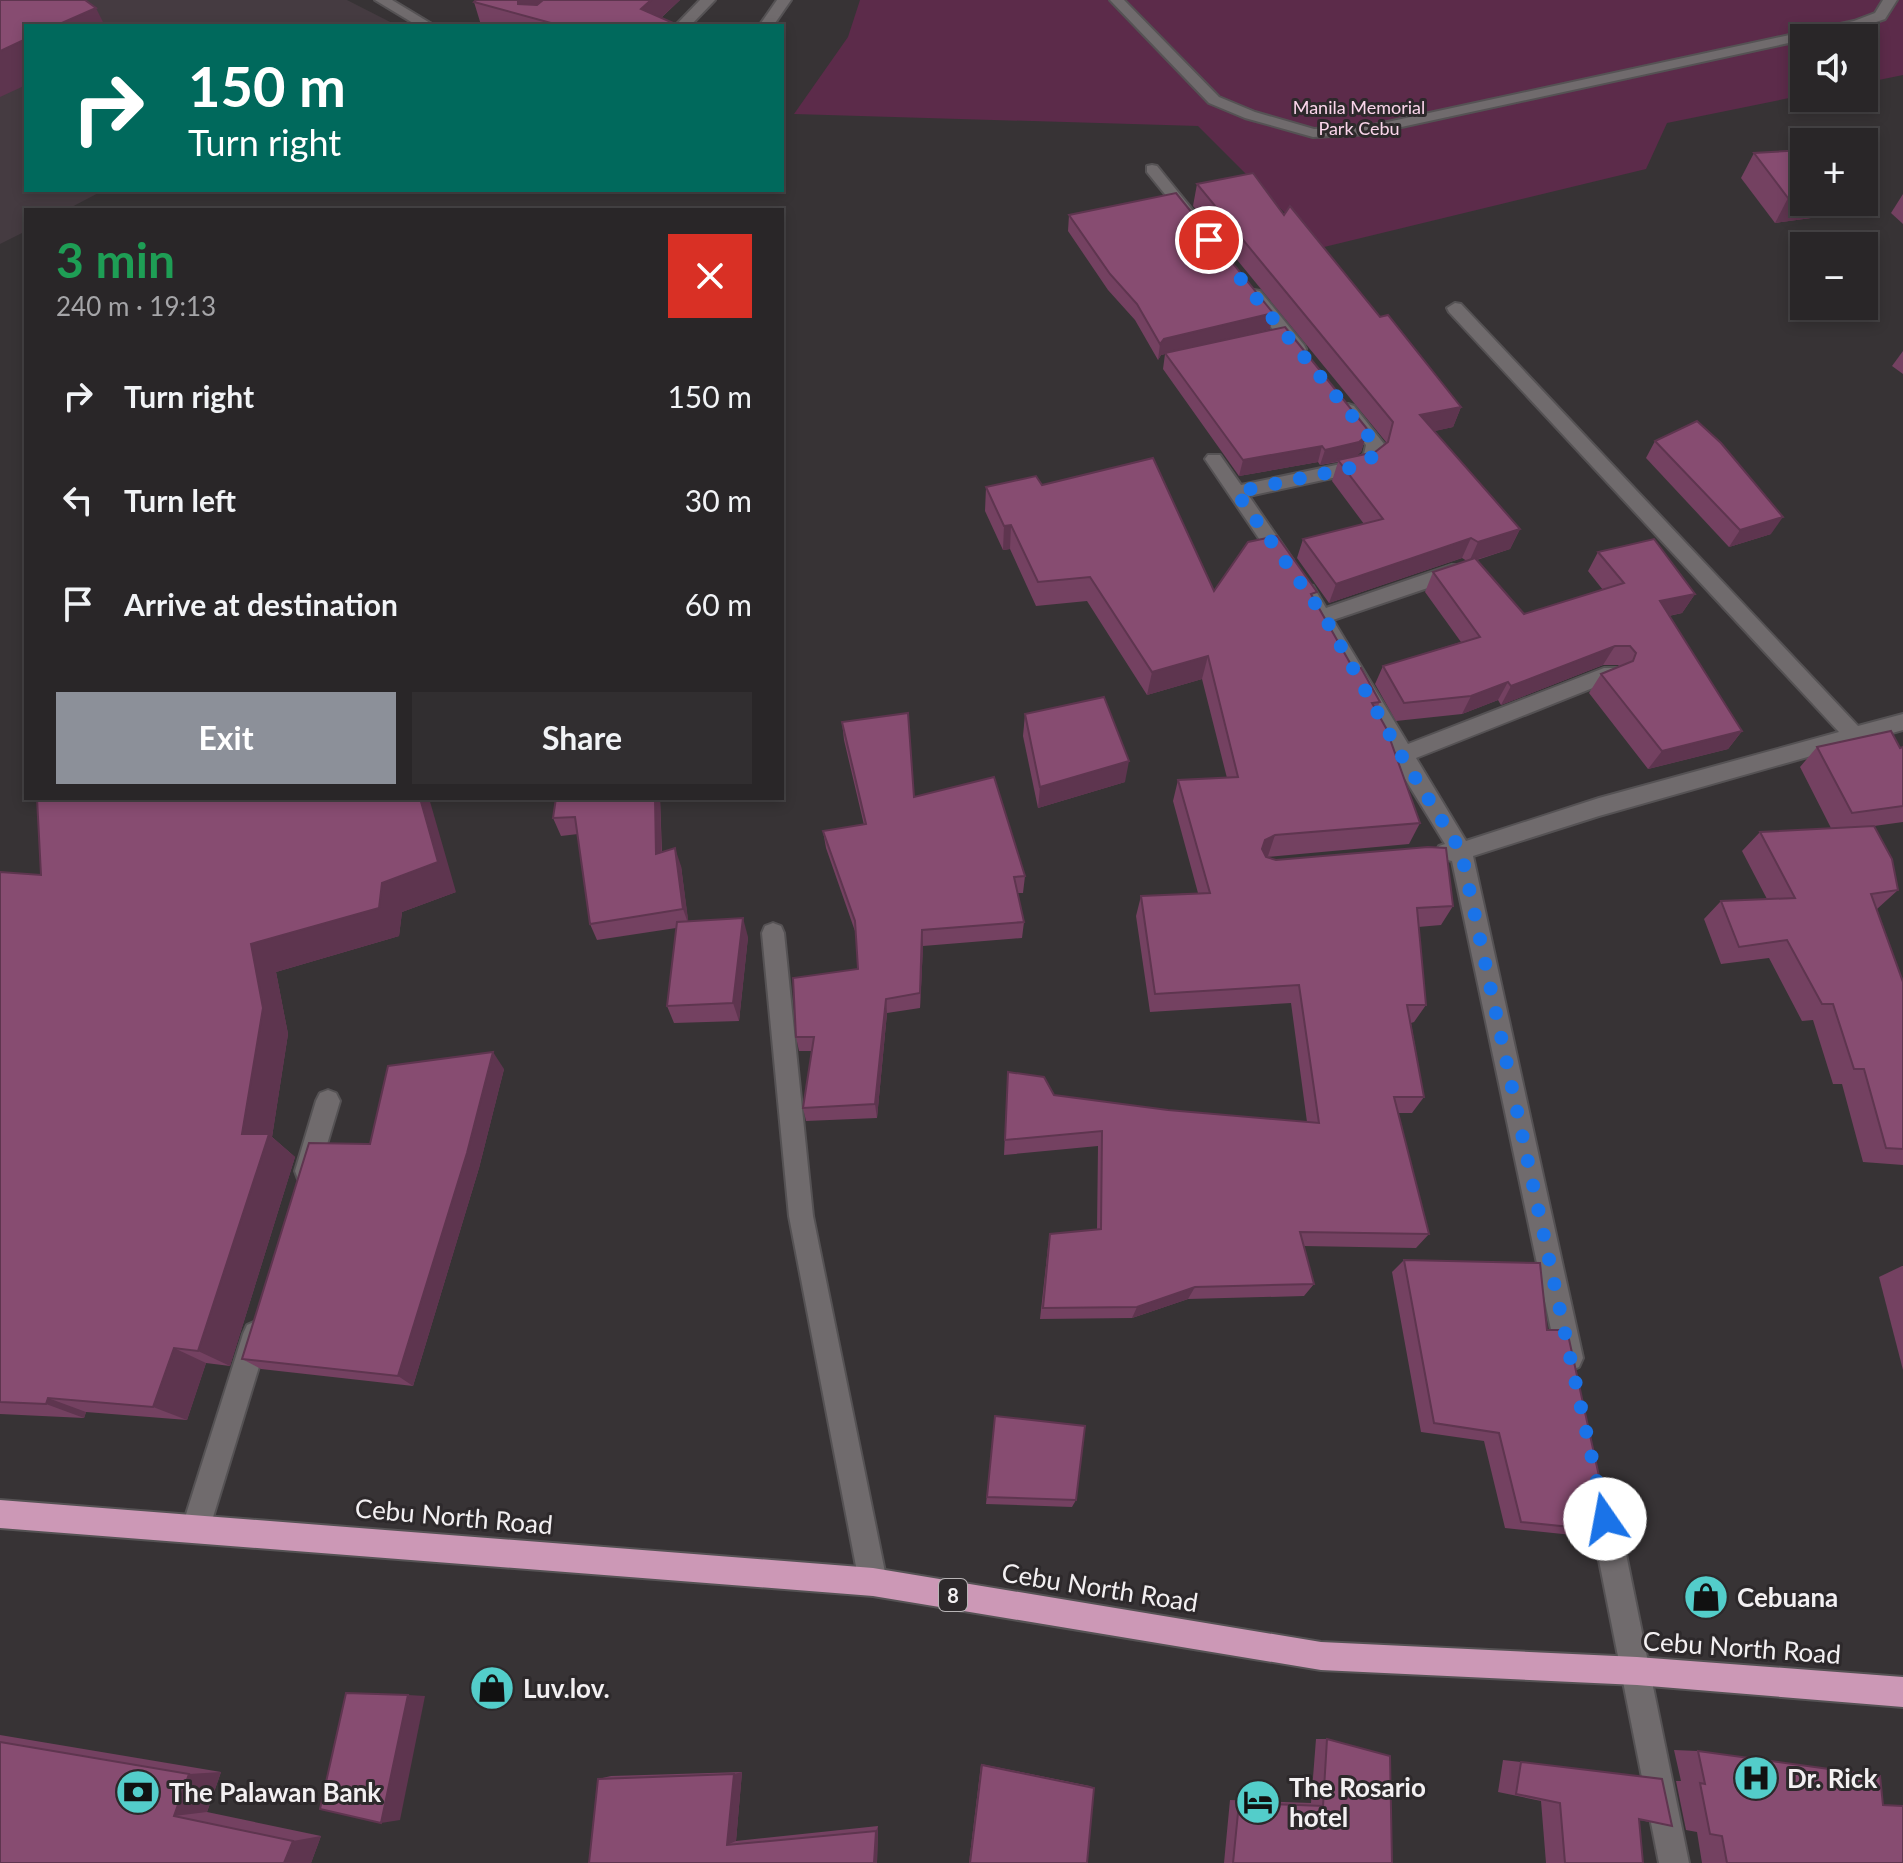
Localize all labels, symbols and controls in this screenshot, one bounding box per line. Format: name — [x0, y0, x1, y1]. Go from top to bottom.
map controls — [1790, 24, 1878, 320]
button: sound — [1790, 24, 1878, 112]
text: 150 m — [188, 52, 346, 119]
icon: right — [56, 56, 160, 160]
park label: Manila Memorial Park Cebu — [1293, 96, 1425, 139]
text: Turn right — [188, 120, 341, 164]
button: + — [1790, 128, 1878, 216]
pin — [1175, 206, 1243, 274]
icon: arrive — [1187, 218, 1231, 262]
text: 3 min — [56, 231, 175, 288]
button: − — [1790, 232, 1878, 320]
button: close — [668, 234, 752, 318]
text: 240 m · 19:13 — [56, 290, 216, 322]
icon: right — [56, 374, 100, 418]
text: Turn right — [124, 378, 254, 414]
text: 150 m — [667, 378, 752, 414]
icon: left — [56, 478, 100, 522]
text: Turn left — [124, 482, 236, 518]
text: 30 m — [685, 482, 752, 518]
icon: arrive — [56, 582, 100, 626]
text: Arrive at destination — [124, 586, 398, 622]
text: 60 m — [685, 586, 752, 622]
button: Exit — [56, 692, 396, 784]
button: Share — [412, 692, 752, 784]
position arrow — [1563, 1477, 1647, 1561]
street label: Cebu North Road — [354, 1491, 554, 1541]
street label: Cebu North Road — [1000, 1556, 1200, 1618]
shop icon: Cebuana — [1682, 1573, 1730, 1621]
road number: 8 — [939, 1579, 967, 1611]
place label: Cebuana — [1737, 1581, 1838, 1613]
street label: Cebu North Road — [1642, 1624, 1842, 1670]
shop icon: Luv.lov. — [468, 1664, 516, 1712]
place label: Luv.lov. — [523, 1672, 610, 1704]
hospital icon: Dr. Rick — [1732, 1754, 1780, 1802]
place label: Dr. Rick — [1787, 1762, 1877, 1794]
bank icon: The Palawan Bank — [114, 1768, 162, 1816]
place label: The Rosario hotel — [1289, 1771, 1426, 1833]
place label: The Palawan Bank — [169, 1776, 381, 1808]
hotel icon: The Rosario hotel — [1234, 1778, 1282, 1826]

